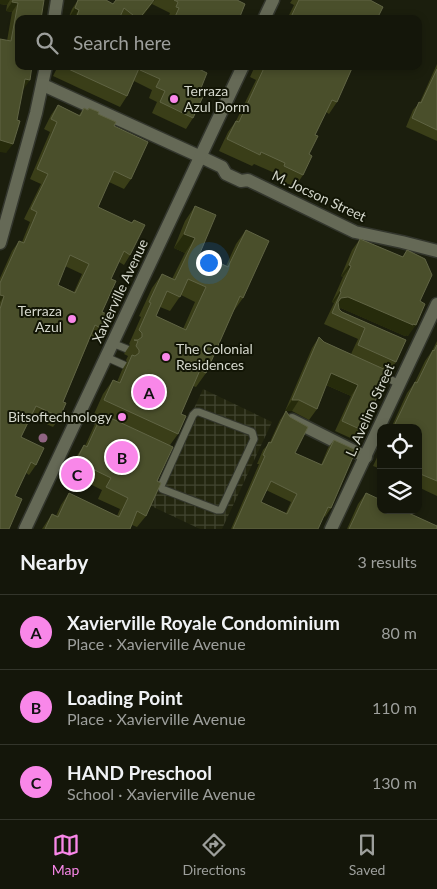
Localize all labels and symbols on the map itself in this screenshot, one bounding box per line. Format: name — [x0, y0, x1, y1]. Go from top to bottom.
place label: Terraza Azul Dorm — [184, 82, 250, 115]
marker: Terraza Azul Dorm — [168, 93, 180, 105]
street label: M. Jocson Street — [269, 166, 369, 225]
street label: Xavierville Avenue — [88, 236, 151, 346]
your location — [196, 250, 222, 276]
place label: Terraza Azul — [18, 302, 62, 335]
marker: Terraza Azul — [66, 313, 78, 325]
place label: The Colonial Residences — [176, 340, 253, 373]
marker: The Colonial Residences — [160, 351, 172, 363]
street label: L. Avelino Street — [341, 361, 398, 459]
pin: A — [133, 373, 165, 411]
place label: Bitsoftechnology — [8, 408, 113, 425]
marker: Bitsoftechnology — [116, 411, 128, 423]
pin: B — [106, 438, 138, 476]
pin: C — [61, 455, 93, 493]

